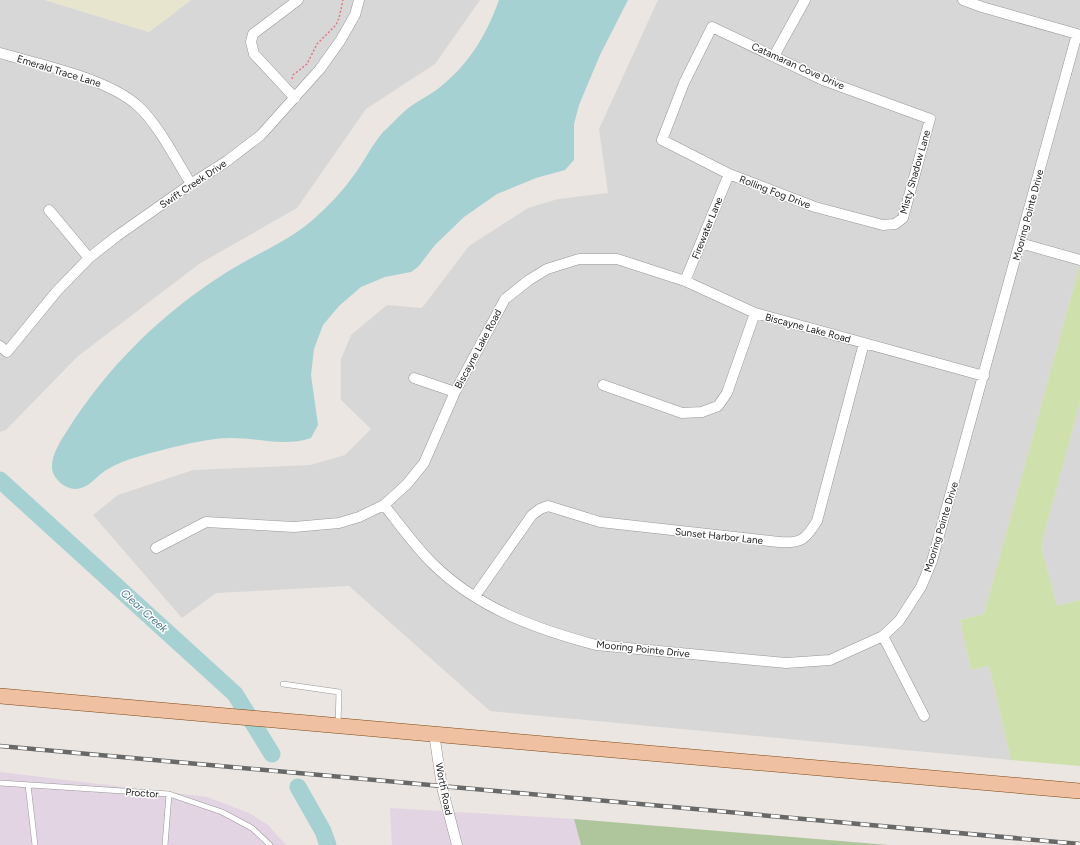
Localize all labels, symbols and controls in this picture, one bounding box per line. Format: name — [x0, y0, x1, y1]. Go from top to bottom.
street label: Catamaran Cove Drive — [750, 40, 847, 93]
street label: Emerald Trace Lane — [15, 52, 103, 90]
street label: Misty Shadow Lane — [897, 128, 933, 216]
street label: Swift Creek Drive — [157, 156, 229, 211]
street label: Mooring Pointe Drive — [1010, 167, 1047, 262]
street label: Rolling Fog Drive — [738, 172, 813, 212]
street label: Firewater Lane — [689, 195, 726, 261]
street label: Biscayne Lake Road — [452, 307, 505, 391]
street label: Biscayne Lake Road — [764, 310, 852, 346]
street label: Mooring Pointe Drive — [921, 480, 961, 574]
street label: Sunset Harbor Lane — [674, 525, 764, 547]
water label: Clear Creek — [118, 587, 171, 636]
street label: Mooring Pointe Drive — [596, 638, 691, 660]
street label: Worth Road — [433, 762, 455, 816]
street label: Proctor — [125, 785, 160, 801]

